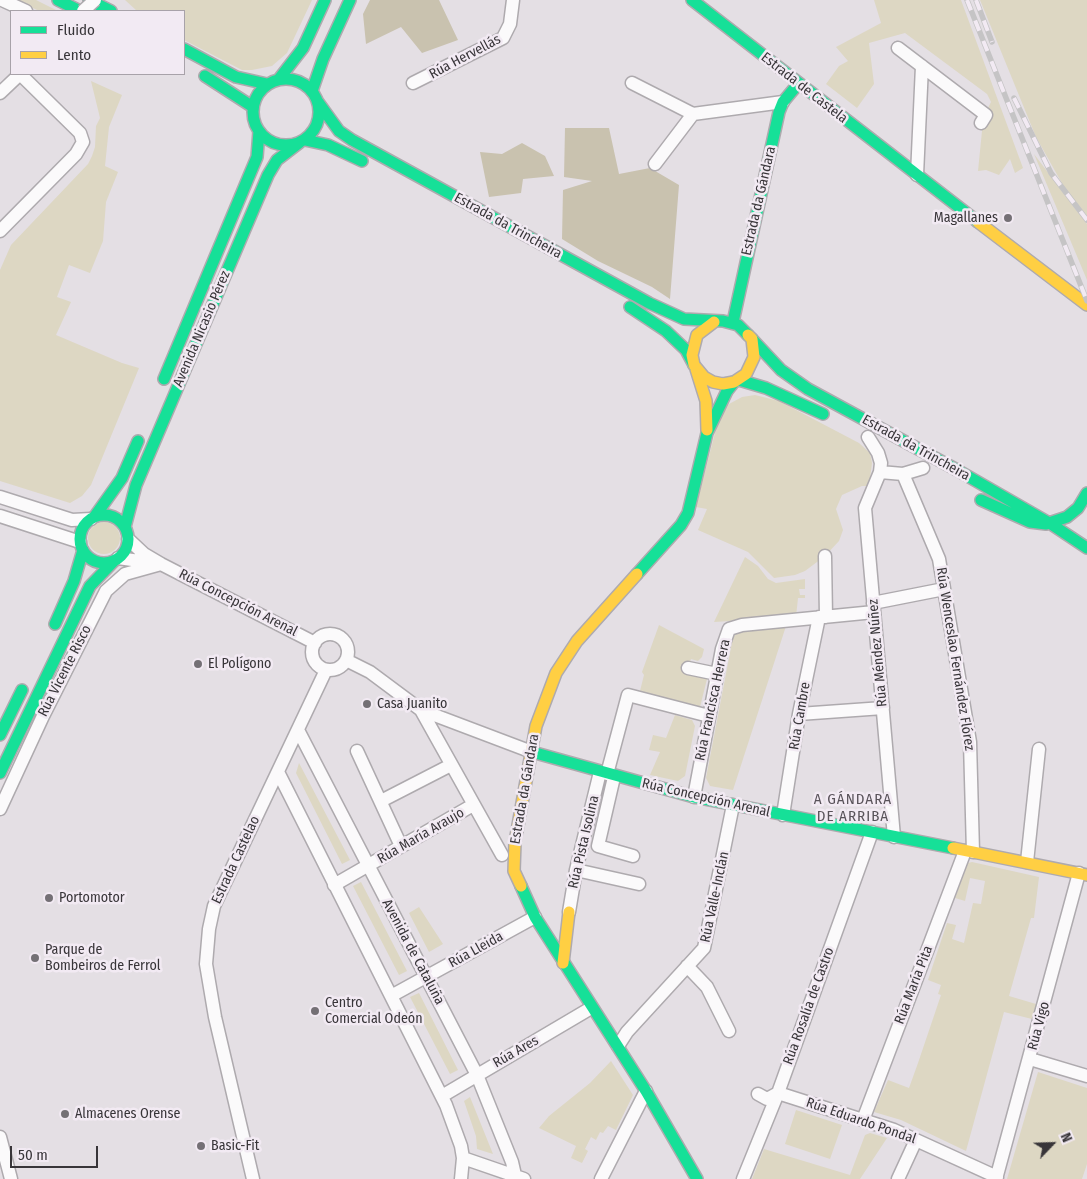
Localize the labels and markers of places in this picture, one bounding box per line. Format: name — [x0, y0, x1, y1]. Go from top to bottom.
place label: Magallanes — [934, 210, 998, 226]
marker: Magallanes — [1002, 212, 1014, 224]
place label: El Polígono — [208, 656, 271, 672]
marker: El Polígono — [192, 658, 204, 670]
place label: Casa Juanito — [377, 696, 447, 712]
marker: Casa Juanito — [361, 698, 373, 710]
place label: Portomotor — [59, 890, 125, 906]
marker: Portomotor — [43, 892, 55, 904]
place label: Parque de Bombeiros de Ferrol — [45, 942, 161, 974]
marker: Parque de Bombeiros de Ferrol — [29, 952, 41, 964]
place label: Centro Comercial Odeón — [325, 995, 423, 1028]
marker: Centro Comercial Odeón — [309, 1005, 321, 1017]
place label: Almacenes Orense — [75, 1106, 180, 1122]
marker: Almacenes Orense — [59, 1108, 71, 1120]
place label: Basic-Fit — [211, 1138, 259, 1154]
marker: Basic-Fit — [195, 1140, 207, 1152]

